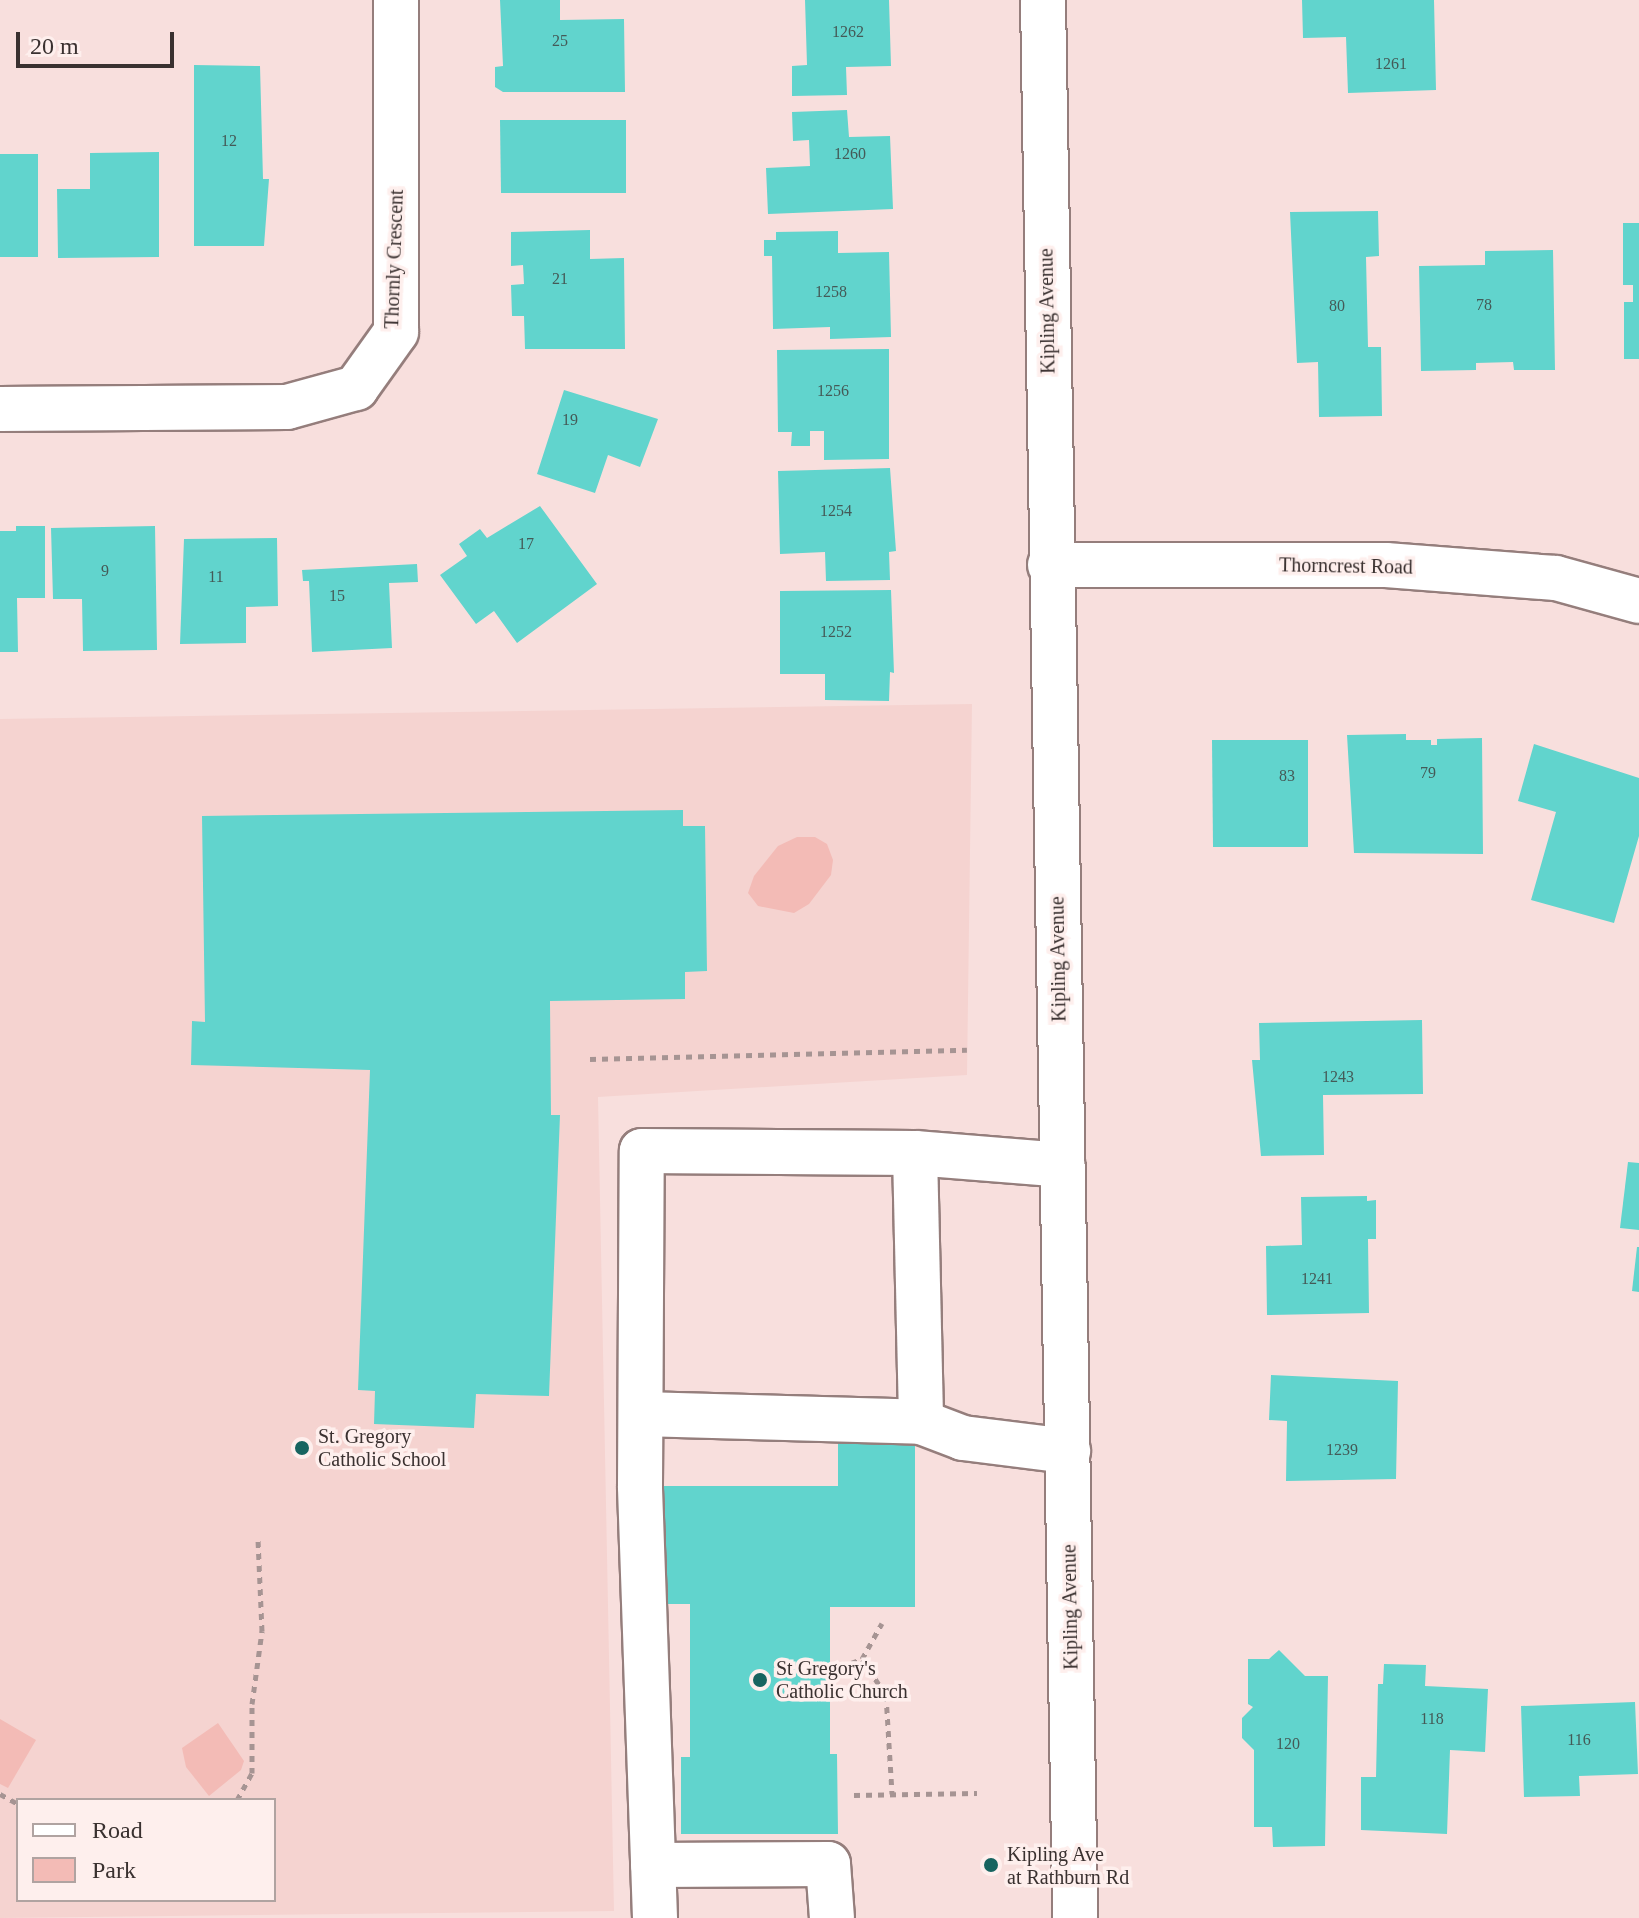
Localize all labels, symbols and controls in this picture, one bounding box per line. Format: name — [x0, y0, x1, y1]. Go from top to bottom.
scale bar — [20, 16, 178, 66]
house number: 1262 — [832, 22, 864, 42]
house number: 25 — [552, 31, 568, 51]
text: 20 m — [30, 33, 79, 59]
house number: 1261 — [1375, 54, 1407, 74]
house number: 12 — [221, 131, 237, 151]
house number: 1260 — [834, 144, 866, 164]
street label: Thornly Crescent — [380, 189, 408, 329]
street label: Kipling Avenue — [1034, 247, 1060, 375]
house number: 21 — [552, 269, 568, 289]
house number: 1258 — [815, 282, 847, 302]
house number: 78 — [1476, 295, 1492, 315]
house number: 80 — [1329, 296, 1345, 316]
house number: 1256 — [817, 381, 849, 401]
house number: 19 — [562, 410, 578, 430]
house number: 1254 — [820, 501, 852, 521]
house number: 17 — [518, 534, 534, 554]
street label: Thorncrest Road — [1279, 553, 1413, 579]
house number: 9 — [101, 561, 109, 581]
house number: 11 — [208, 567, 224, 587]
house number: 15 — [329, 586, 345, 606]
house number: 1252 — [820, 622, 852, 642]
house number: 79 — [1420, 763, 1436, 783]
house number: 83 — [1279, 766, 1295, 786]
street label: Kipling Avenue — [1045, 895, 1071, 1023]
house number: 1243 — [1322, 1067, 1354, 1087]
house number: 1241 — [1301, 1269, 1333, 1289]
place label: St. Gregory Catholic School — [318, 1424, 446, 1471]
marker: St. Gregory Catholic School — [293, 1439, 311, 1457]
house number: 1239 — [1326, 1440, 1358, 1460]
street label: Kipling Avenue — [1057, 1543, 1083, 1671]
place label: St Gregory's Catholic Church — [776, 1656, 908, 1703]
marker: St Gregory's Catholic Church — [751, 1671, 769, 1689]
house number: 118 — [1420, 1709, 1444, 1729]
house number: 116 — [1567, 1730, 1591, 1750]
house number: 120 — [1276, 1734, 1300, 1754]
legend — [16, 1798, 276, 1902]
text: Road — [92, 1817, 143, 1843]
place label: Kipling Ave at Rathburn Rd — [1007, 1842, 1129, 1889]
marker: Kipling Ave at Rathburn Rd — [982, 1856, 1000, 1874]
text: Park — [92, 1857, 136, 1883]

